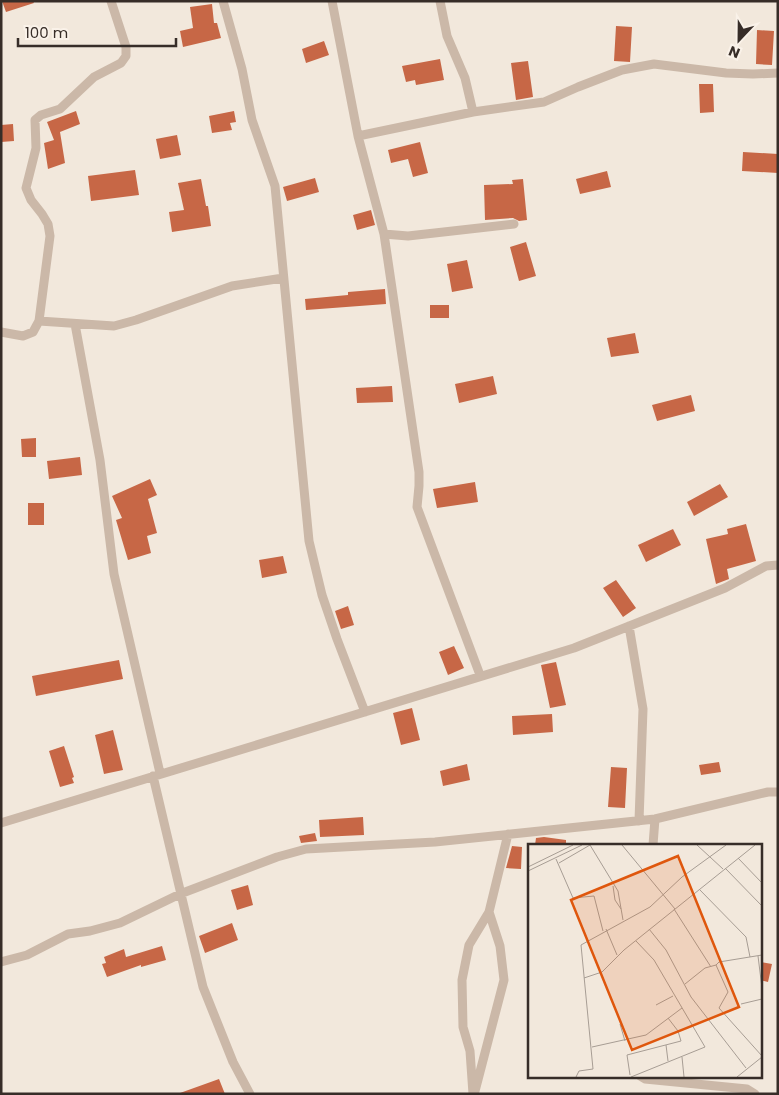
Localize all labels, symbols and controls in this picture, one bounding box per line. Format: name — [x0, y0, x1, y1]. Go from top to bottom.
scale bar — [18, 15, 175, 47]
north arrow — [714, 15, 764, 65]
text: 100 m — [25, 22, 68, 43]
text: N — [726, 41, 743, 63]
inset map — [528, 844, 762, 1078]

